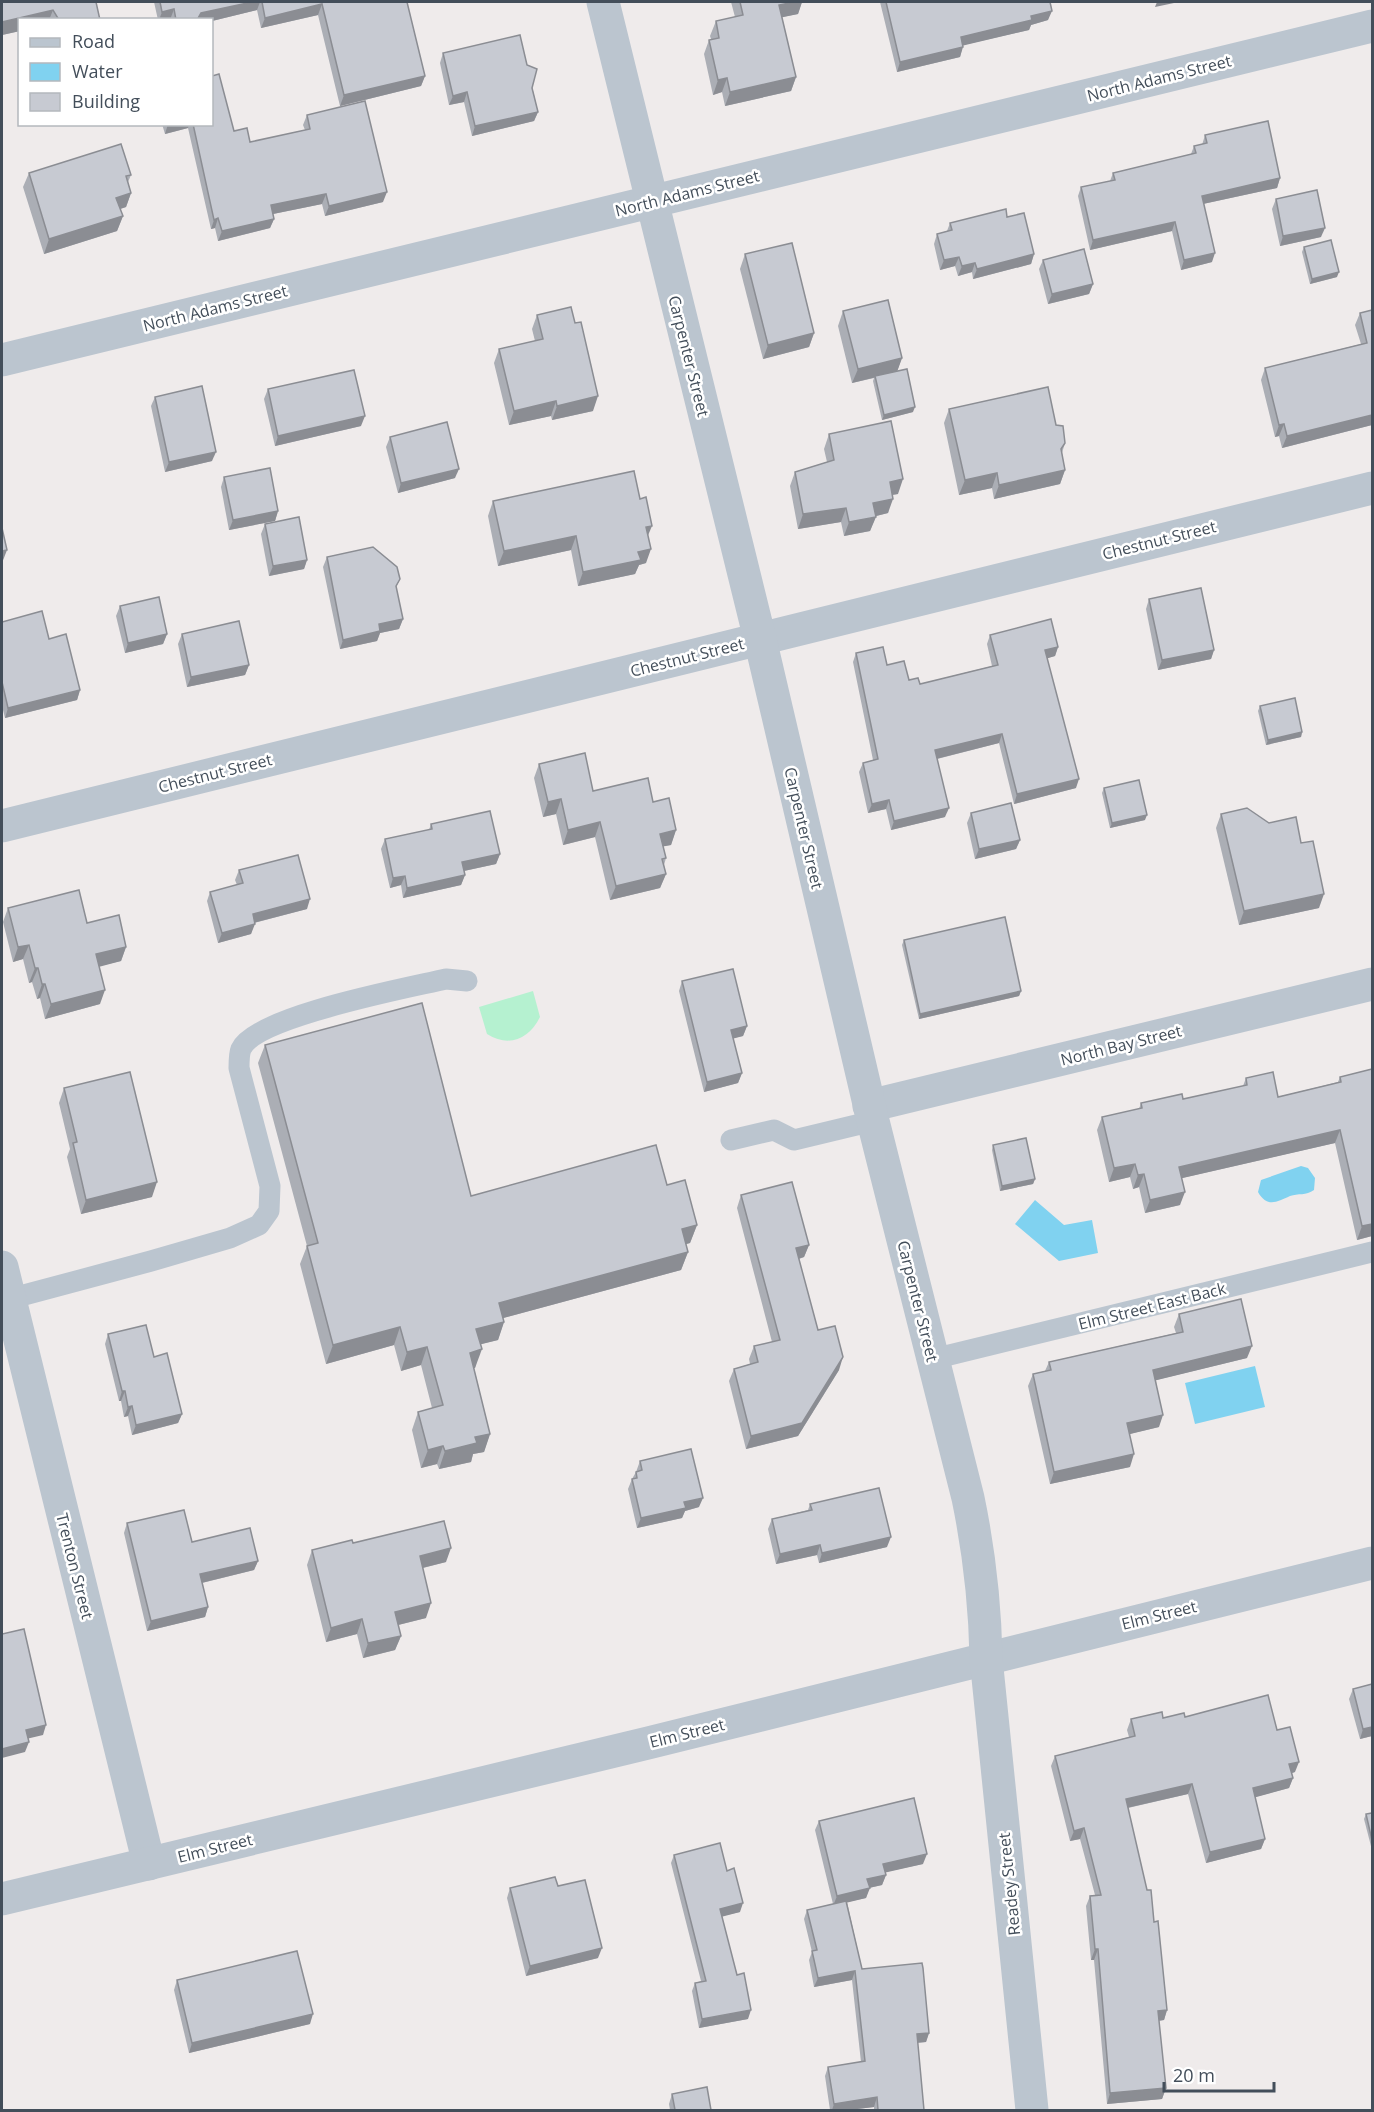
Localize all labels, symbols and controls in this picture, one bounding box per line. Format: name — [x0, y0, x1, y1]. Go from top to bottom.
legend — [18, 18, 213, 126]
text: Road — [72, 29, 115, 53]
street label: North Adams Street — [1085, 49, 1234, 107]
text: Water — [72, 59, 123, 83]
text: Building — [72, 89, 140, 113]
street label: North Adams Street — [613, 164, 762, 222]
street label: North Adams Street — [141, 279, 290, 337]
street label: Carpenter Street — [663, 293, 715, 419]
street label: Chestnut Street — [1100, 515, 1218, 565]
street label: Chestnut Street — [628, 632, 746, 682]
street label: Chestnut Street — [156, 748, 274, 798]
street label: Carpenter Street — [779, 765, 829, 891]
street label: North Bay Street — [1058, 1019, 1184, 1071]
street label: Carpenter Street — [892, 1238, 944, 1364]
street label: Elm Street East Back — [1076, 1277, 1229, 1335]
street label: Trenton Street — [51, 1511, 99, 1621]
street label: Elm Street — [1119, 1595, 1199, 1635]
street label: Elm Street — [647, 1713, 727, 1753]
street label: Elm Street — [175, 1828, 255, 1868]
street label: Readey Street — [993, 1831, 1025, 1937]
scale bar — [1164, 2055, 1274, 2093]
text: 20 m — [1173, 2063, 1215, 2087]

